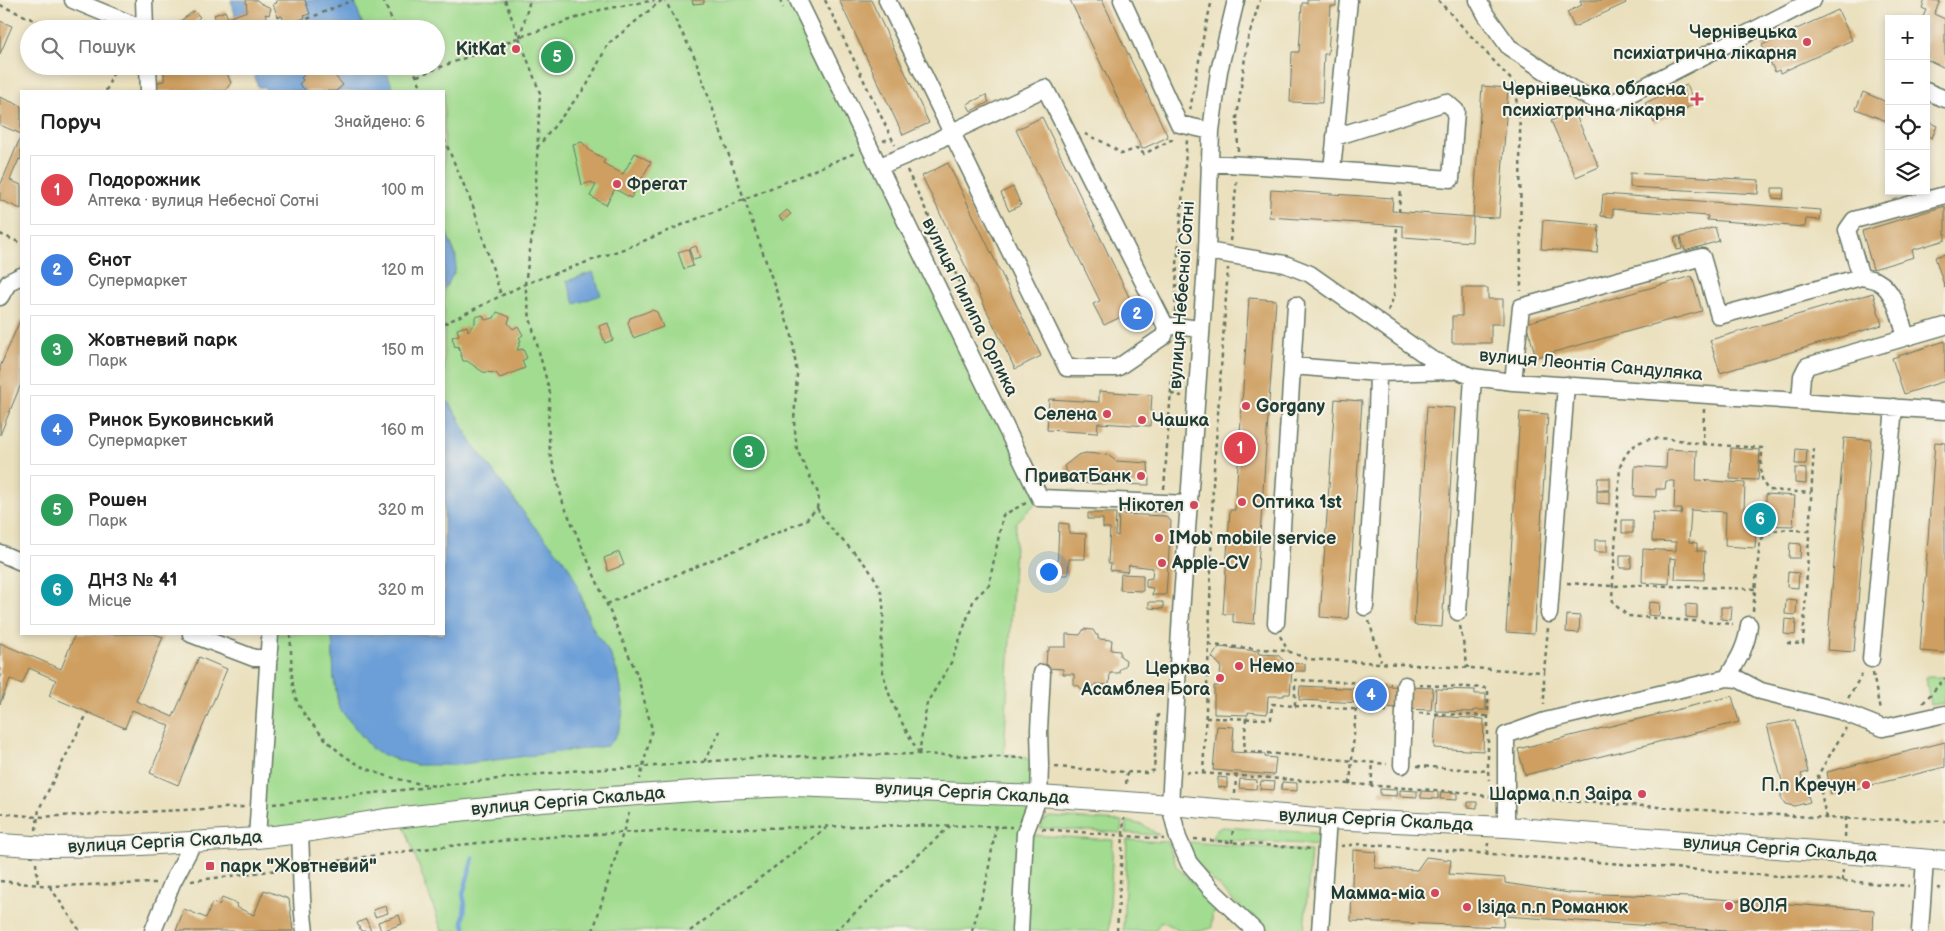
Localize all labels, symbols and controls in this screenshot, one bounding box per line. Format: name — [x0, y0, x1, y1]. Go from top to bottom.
map controls — [1885, 15, 1930, 195]
button: + — [1885, 15, 1930, 60]
search box — [20, 20, 445, 75]
place label: Чернівецька психіатрична лікарня — [1613, 22, 1798, 64]
icon: search — [38, 34, 66, 62]
text: Пошук — [78, 36, 136, 59]
marker: Чернівецька психіатрична лікарня — [1801, 36, 1813, 48]
pin: 5 — [541, 38, 573, 76]
place label: KitKat — [456, 39, 506, 60]
marker: KitKat — [510, 43, 522, 55]
button: − — [1885, 60, 1930, 105]
place label: Чернівецька обласна психіатрична лікарня — [1502, 79, 1687, 121]
marker: Чернівецька обласна психіатрична лікарня — [1690, 92, 1704, 106]
button: locate — [1885, 105, 1930, 150]
text: Поруч — [40, 110, 101, 135]
text: Знайдено: 6 — [335, 113, 425, 132]
button: layers — [1885, 150, 1930, 195]
text: Подорожник — [88, 169, 200, 192]
place label: Фрегат — [627, 174, 688, 195]
marker: Фрегат — [611, 178, 623, 190]
text: 1 — [54, 181, 60, 200]
text: 100 m — [381, 181, 424, 200]
text: Аптека · вулиця Небесної Сотні — [88, 192, 319, 211]
street label: вулиця Небесної Сотні — [1165, 200, 1199, 390]
street label: вулиця Пилипа Орлика — [918, 214, 1023, 400]
text: Єнот — [88, 249, 131, 272]
text: 2 — [52, 261, 62, 280]
text: 120 m — [381, 261, 424, 280]
text: Супермаркет — [88, 272, 187, 291]
pin: 2 — [1121, 295, 1153, 333]
text: Жовтневий парк — [88, 329, 237, 352]
text: 3 — [52, 341, 62, 360]
text: 150 m — [382, 341, 424, 360]
street label: вулиця Леонтія Сандуляка — [1478, 345, 1704, 385]
text: Парк — [88, 352, 127, 371]
place label: Gorgany — [1256, 396, 1326, 417]
marker: Gorgany — [1240, 400, 1252, 412]
place label: Селена — [1034, 404, 1098, 425]
marker: Селена — [1101, 408, 1113, 420]
text: Ринок Буковинський — [88, 409, 274, 432]
place label: Чашка — [1152, 410, 1210, 431]
marker: Чашка — [1136, 414, 1148, 426]
text: 4 — [52, 421, 62, 440]
text: 160 m — [381, 421, 424, 440]
pin: 1 — [1224, 429, 1256, 467]
text: Супермаркет — [88, 432, 187, 451]
pin: 3 — [733, 433, 765, 471]
place label: ПриватБанк — [1024, 466, 1131, 487]
marker: ПриватБанк — [1135, 470, 1147, 482]
text: Рошен — [88, 489, 147, 512]
place label: Оптика 1st — [1252, 492, 1342, 513]
place label: Нікотел — [1118, 495, 1184, 516]
marker: Оптика 1st — [1236, 496, 1248, 508]
marker: Нікотел — [1188, 499, 1200, 511]
pin: 6 — [1744, 500, 1776, 538]
text: 5 — [52, 501, 62, 520]
text: 320 m — [378, 501, 424, 520]
text: Парк — [88, 512, 127, 531]
place label: IMob mobile service — [1169, 528, 1336, 549]
marker: IMob mobile service — [1153, 532, 1165, 544]
place label: Apple-CV — [1171, 553, 1249, 574]
marker: Apple-CV — [1156, 557, 1168, 569]
your location — [1036, 559, 1062, 585]
text: ДНЗ № 41 — [88, 569, 178, 592]
text: 6 — [52, 581, 62, 600]
text: 320 m — [378, 581, 424, 600]
text: Місце — [88, 592, 132, 611]
place label: Немо — [1249, 656, 1295, 677]
place label: Церква Асамблея Бога — [1080, 658, 1211, 700]
marker: Немо — [1233, 660, 1245, 672]
marker: Церква Асамблея Бога — [1214, 672, 1226, 684]
pin: 4 — [1355, 676, 1387, 714]
place label: П.п Кречун — [1761, 775, 1856, 796]
street label: вулиця Сергія Скальда — [874, 777, 1070, 809]
marker: П.п Кречун — [1860, 779, 1872, 791]
street label: вулиця Сергія Скальда — [470, 782, 666, 820]
place label: Шарма п.п Заіра — [1489, 784, 1633, 805]
marker: Шарма п.п Заіра — [1636, 788, 1648, 800]
street label: вулиця Сергія Скальда — [1278, 804, 1474, 836]
street label: вулиця Сергія Скальда — [67, 826, 263, 858]
street label: вулиця Сергія Скальда — [1682, 832, 1878, 866]
place label: парк "Жовтневий" — [220, 856, 377, 877]
marker: парк "Жовтневий" — [204, 860, 216, 872]
place label: Мамма-міа — [1330, 883, 1426, 904]
marker: Мамма-міа — [1429, 887, 1441, 899]
place label: ВОЛЯ — [1739, 896, 1788, 917]
place label: Ізіда п.п Романюк — [1477, 897, 1628, 918]
marker: ВОЛЯ — [1723, 900, 1735, 912]
marker: Ізіда п.п Романюк — [1461, 901, 1473, 913]

